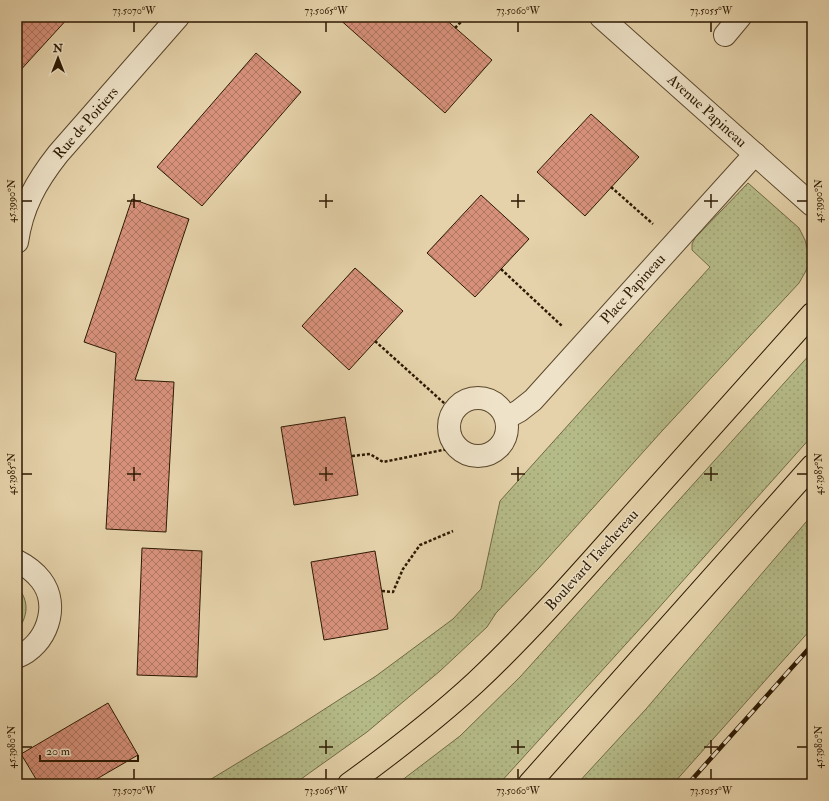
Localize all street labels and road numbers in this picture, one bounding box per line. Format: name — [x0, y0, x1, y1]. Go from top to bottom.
street label: Avenue Papineau — [662, 70, 751, 153]
street label: Rue de Poitiers — [49, 83, 123, 163]
street label: Place Papineau — [596, 250, 670, 329]
street label: Boulevard Taschereau — [541, 505, 643, 615]

